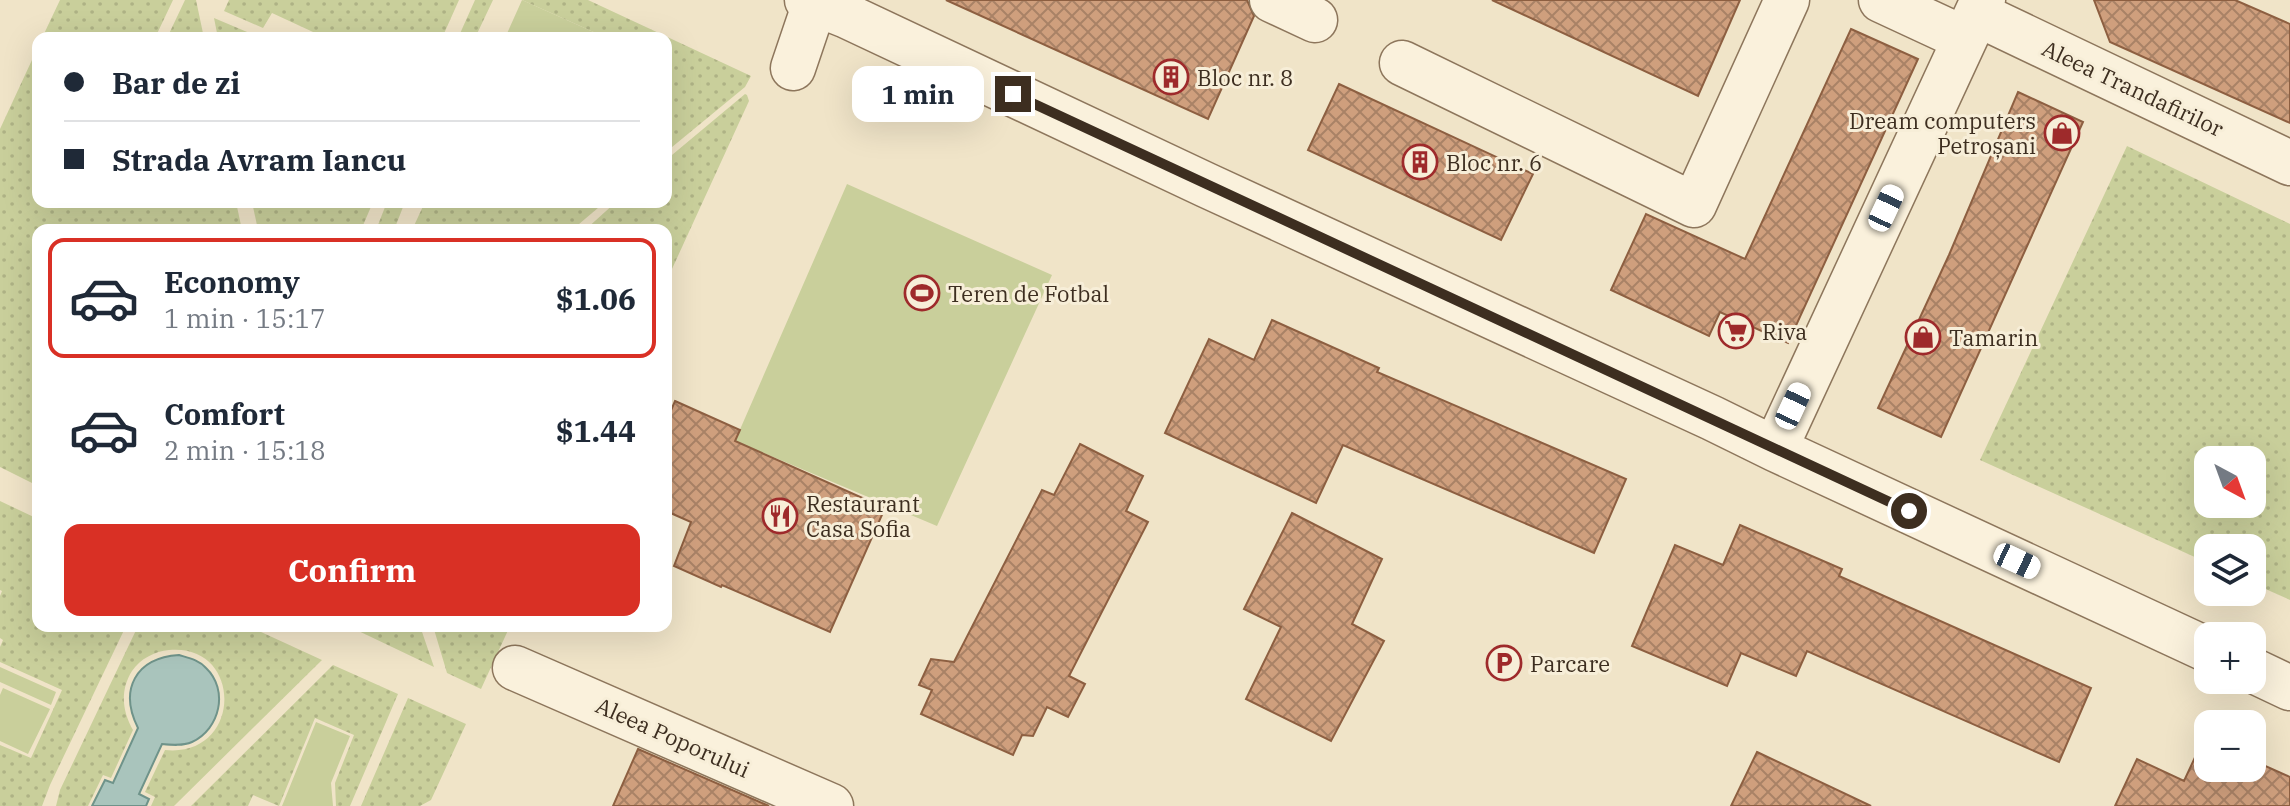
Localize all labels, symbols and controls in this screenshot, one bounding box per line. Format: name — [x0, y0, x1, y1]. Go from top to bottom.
street label: Aleea Trandafirilor — [2038, 33, 2229, 143]
building icon: Bloc nr. 8 — [1152, 58, 1190, 96]
text: Bar de zi — [112, 63, 240, 102]
place label: Bloc nr. 8 — [1197, 63, 1293, 92]
callout: 1 min — [853, 66, 985, 122]
route end — [995, 76, 1031, 112]
text: 1 min — [882, 77, 954, 111]
place label: Dream computers Petroșani — [1849, 106, 2036, 160]
shop icon: Dream computers Petroșani — [2043, 114, 2081, 152]
text: Strada Avram Iancu — [112, 140, 406, 179]
building icon: Bloc nr. 6 — [1401, 143, 1439, 181]
place label: Bloc nr. 6 — [1446, 148, 1542, 177]
car — [1865, 181, 1907, 235]
icon: car — [68, 262, 140, 334]
text: Economy — [164, 262, 300, 301]
sports icon: Teren de Fotbal — [903, 274, 941, 312]
text: $1.06 — [556, 279, 636, 318]
place label: Teren de Fotbal — [948, 279, 1109, 308]
text: 1 min · 15:17 — [164, 301, 326, 335]
supermarket icon: Riva — [1717, 312, 1755, 350]
place label: Riva — [1762, 317, 1807, 346]
shop icon: Tamarin — [1904, 318, 1942, 356]
place label: Tamarin — [1949, 323, 2038, 352]
car — [1772, 379, 1814, 433]
icon: car — [68, 394, 140, 466]
text: Comfort — [164, 394, 285, 433]
text: $1.44 — [556, 411, 636, 450]
text: 2 min · 15:18 — [164, 433, 326, 467]
north arrow — [2194, 446, 2266, 518]
map controls — [2194, 446, 2266, 782]
place label: Restaurant Casa Sofia — [806, 489, 920, 543]
route start — [1891, 493, 1927, 529]
restaurant icon: Restaurant Casa Sofia — [761, 497, 799, 535]
button: Confirm — [64, 524, 640, 616]
button: layers — [2194, 534, 2266, 606]
car — [1990, 540, 2044, 582]
button: + — [2194, 622, 2266, 694]
parking icon: Parcare — [1485, 644, 1523, 682]
place label: Parcare — [1530, 649, 1610, 678]
street label: Aleea Poporului — [592, 690, 754, 784]
button: − — [2194, 710, 2266, 782]

